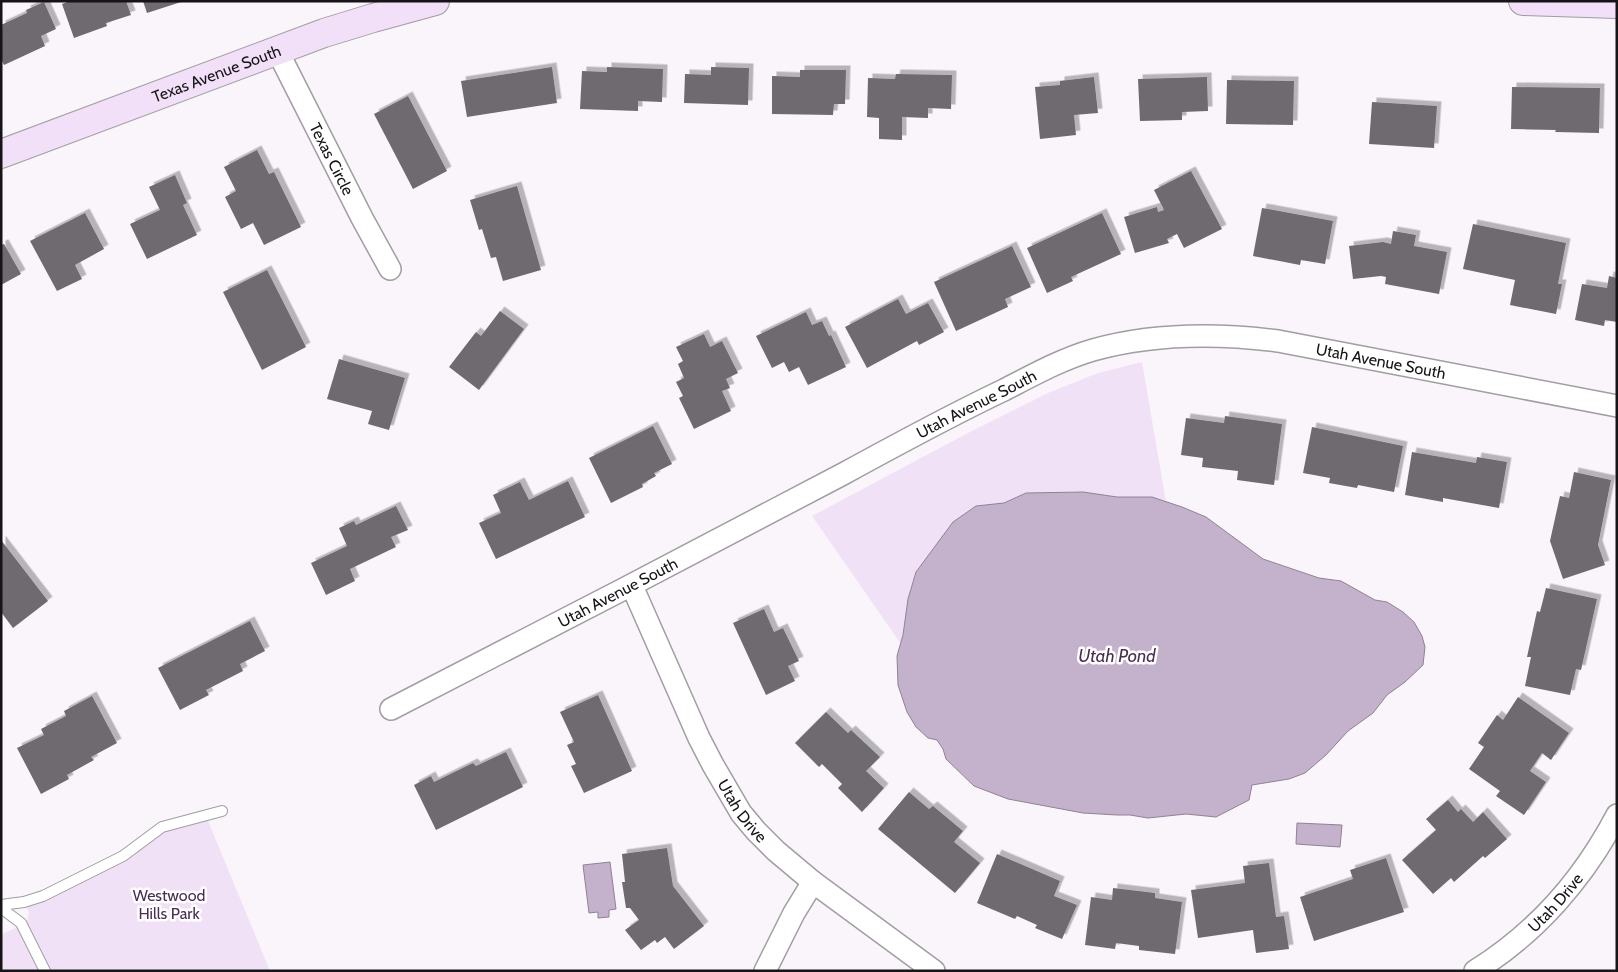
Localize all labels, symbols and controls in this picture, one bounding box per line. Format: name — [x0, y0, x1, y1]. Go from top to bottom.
street label: Texas Avenue South — [150, 41, 284, 107]
street label: Texas Circle — [305, 120, 358, 198]
street label: Utah Avenue South — [1314, 339, 1447, 383]
street label: Utah Avenue South — [913, 366, 1040, 443]
street label: Utah Avenue South — [555, 554, 681, 631]
water label: Utah Pond — [1078, 645, 1156, 667]
street label: Utah Drive — [713, 776, 771, 846]
street label: Utah Drive — [1524, 869, 1587, 936]
park label: Westwood Hills Park — [133, 886, 205, 923]

